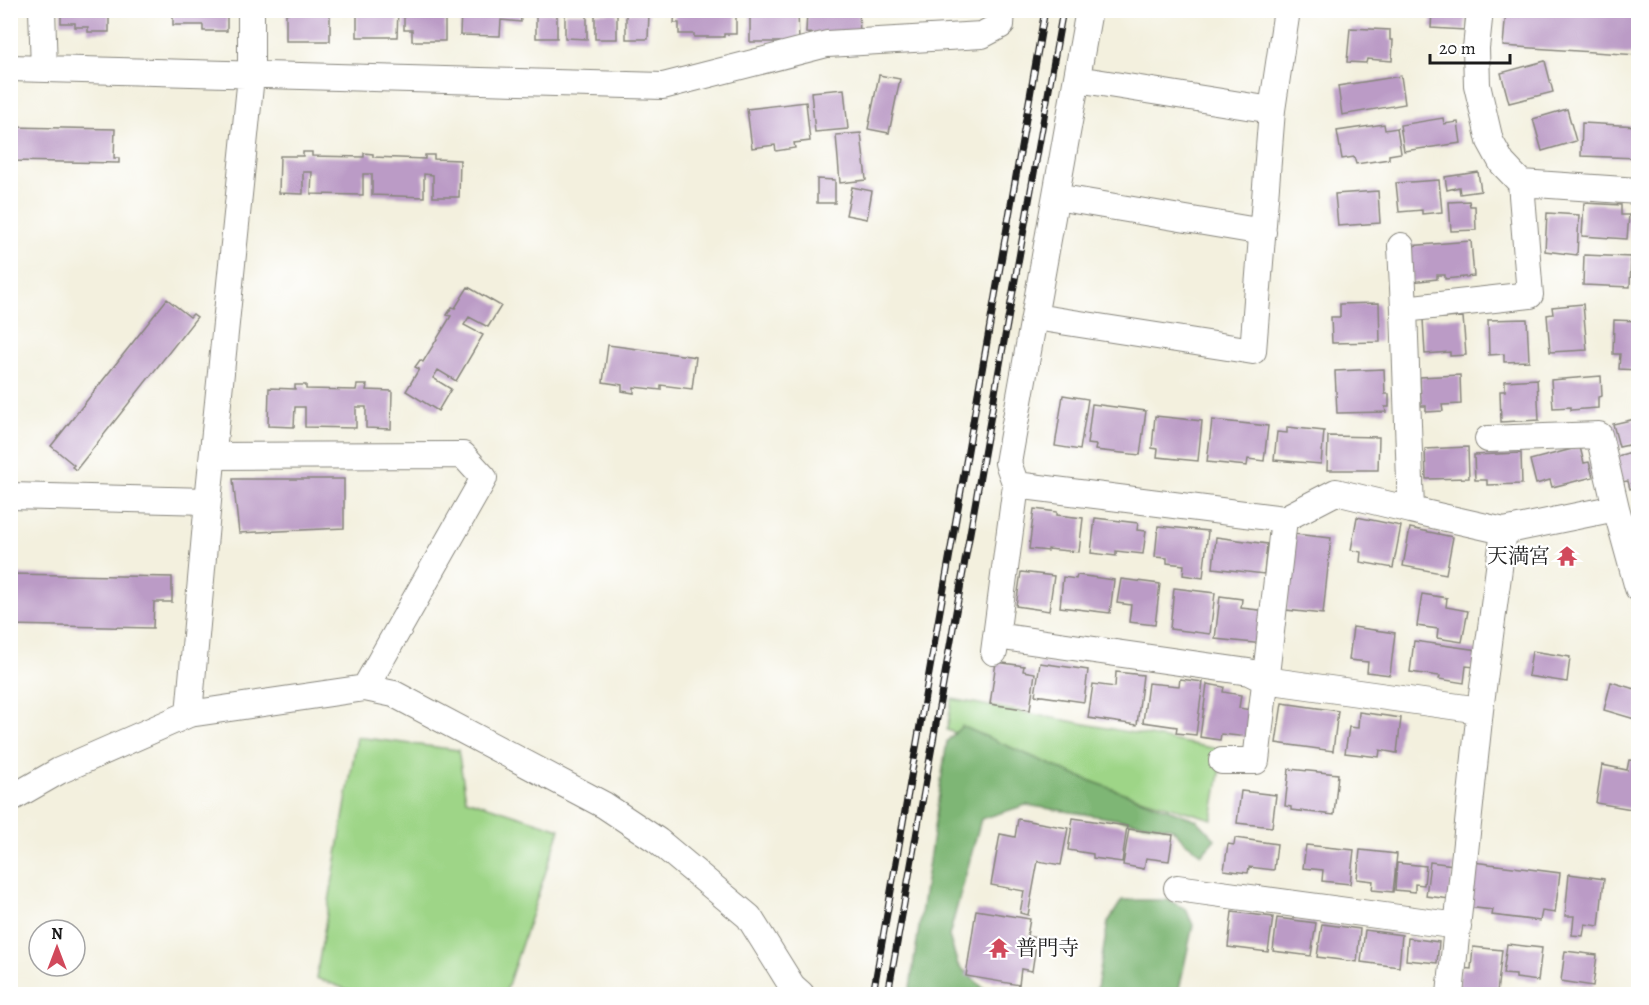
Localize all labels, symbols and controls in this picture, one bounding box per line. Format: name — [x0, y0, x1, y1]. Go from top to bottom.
scale bar — [1430, 27, 1510, 65]
text: 20 m — [1439, 36, 1476, 60]
place label: 天満宮 — [1487, 542, 1550, 570]
temple icon: 天満宮 — [1555, 544, 1579, 568]
north arrow — [27, 918, 87, 978]
text: N — [51, 923, 63, 945]
place label: 普門寺 — [1016, 934, 1079, 962]
temple icon: 普門寺 — [987, 936, 1011, 960]

